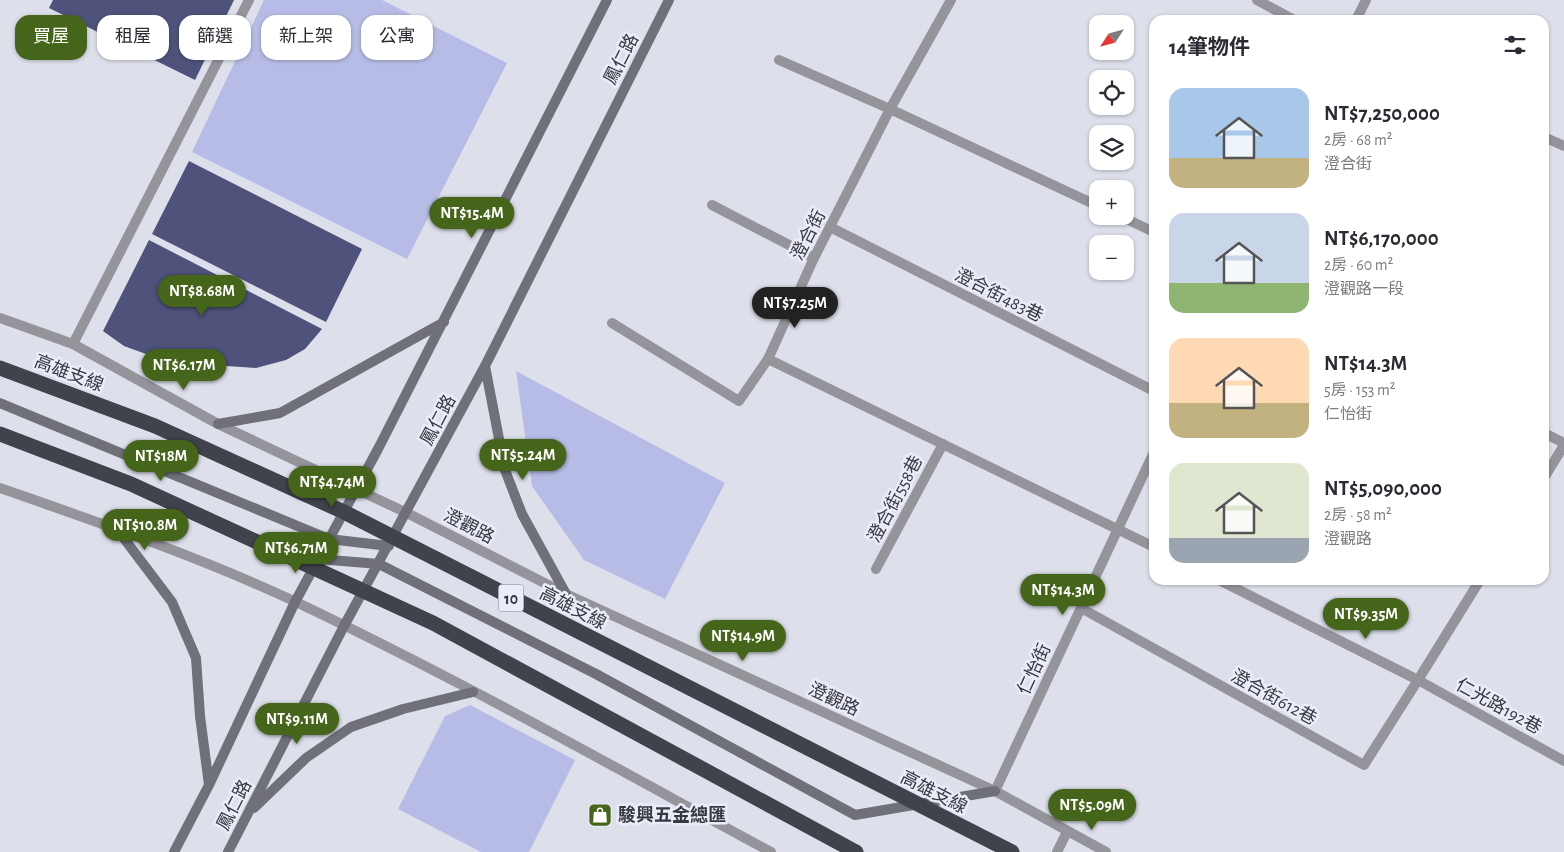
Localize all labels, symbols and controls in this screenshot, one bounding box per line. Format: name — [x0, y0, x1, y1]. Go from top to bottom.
chip: 買屋 — [15, 15, 87, 60]
chip: 租屋 — [97, 15, 169, 60]
chip: 篩選 — [179, 15, 251, 60]
chip: 新上架 — [261, 15, 351, 60]
chip: 公寓 — [361, 15, 433, 60]
north arrow — [1089, 15, 1134, 60]
map controls — [1089, 15, 1134, 280]
street label: 鳳仁路 — [600, 30, 642, 88]
icon: filters — [1501, 31, 1529, 59]
text: 14筆物件 — [1169, 37, 1250, 58]
button: locate — [1089, 70, 1134, 115]
text: NT$7,250,000 — [1324, 103, 1440, 124]
icon: home — [1209, 108, 1269, 168]
button: layers — [1089, 125, 1134, 170]
text: 2房 · 68 m² — [1324, 132, 1392, 148]
text: 澄合街 — [1324, 156, 1372, 172]
button: + — [1089, 180, 1134, 225]
pin: NT$15.4M — [420, 196, 524, 239]
text: NT$15.4M — [440, 205, 504, 221]
street label: 澄合街 — [787, 206, 829, 264]
text: NT$6,170,000 — [1324, 228, 1439, 249]
icon: home — [1209, 233, 1269, 293]
button: − — [1089, 235, 1134, 280]
text: 2房 · 60 m² — [1324, 257, 1393, 273]
street label: 澄合街483巷 — [951, 264, 1047, 326]
pin: NT$8.68M — [150, 274, 254, 317]
text: 澄觀路一段 — [1324, 281, 1404, 297]
text: NT$8.68M — [169, 283, 235, 299]
pin: NT$7.25M — [743, 286, 847, 329]
text: NT$7.25M — [763, 295, 827, 311]
pin: NT$6.17M — [132, 348, 236, 391]
street label: 高雄支線 — [32, 351, 106, 395]
text: NT$14.3M — [1324, 353, 1407, 374]
text: NT$6.17M — [152, 357, 216, 373]
icon: home — [1209, 358, 1269, 418]
text: 5房 · 153 m² — [1324, 382, 1395, 398]
street label: 鳳仁路 — [416, 391, 460, 449]
text: 仁怡街 — [1324, 406, 1372, 422]
pin: NT$5.24M — [471, 438, 575, 481]
pin: NT$18M — [120, 440, 202, 482]
text: NT$5.24M — [490, 447, 556, 463]
text: NT$18M — [135, 448, 187, 464]
street label: 澄合街558巷 — [864, 452, 926, 546]
pin: NT$4.74M — [280, 466, 384, 508]
text: NT$4.74M — [299, 474, 365, 490]
text: NT$5,090,000 — [1324, 478, 1442, 499]
icon: home — [1209, 483, 1269, 543]
street label: 澄觀路 — [440, 505, 498, 547]
text: 2房 · 58 m² — [1324, 507, 1392, 523]
pin: NT$10.8M — [93, 508, 197, 551]
text: NT$10.8M — [113, 517, 177, 533]
text: 澄觀路 — [1324, 531, 1372, 547]
pin: NT$6.71M — [244, 532, 348, 574]
text: NT$6.71M — [264, 540, 328, 556]
pin: NT$14.3M — [1011, 574, 1115, 616]
text: NT$14.3M — [1031, 582, 1095, 598]
street label: 高雄支線 — [536, 583, 610, 633]
road number: 10 — [498, 584, 524, 612]
pin: NT$9.35M — [1314, 598, 1418, 640]
text: NT$9.35M — [1334, 606, 1398, 622]
pin: NT$14.9M — [691, 620, 795, 662]
text: NT$14.9M — [711, 628, 775, 644]
street label: 仁怡街 — [1014, 640, 1054, 698]
street label: 澄合街612巷 — [1228, 665, 1320, 729]
street label: 仁光路192巷 — [1453, 674, 1545, 738]
street label: 澄觀路 — [805, 679, 863, 719]
pin: NT$9.11M — [245, 702, 349, 745]
text: NT$9.11M — [266, 711, 328, 727]
street label: 高雄支線 — [897, 767, 971, 817]
street label: 鳳仁路 — [213, 776, 255, 834]
pin: NT$5.09M — [1040, 788, 1144, 831]
text: NT$5.09M — [1059, 797, 1125, 813]
shop icon: 駿興五金總匯 — [587, 802, 613, 828]
place label: 駿興五金總匯 — [618, 805, 726, 825]

